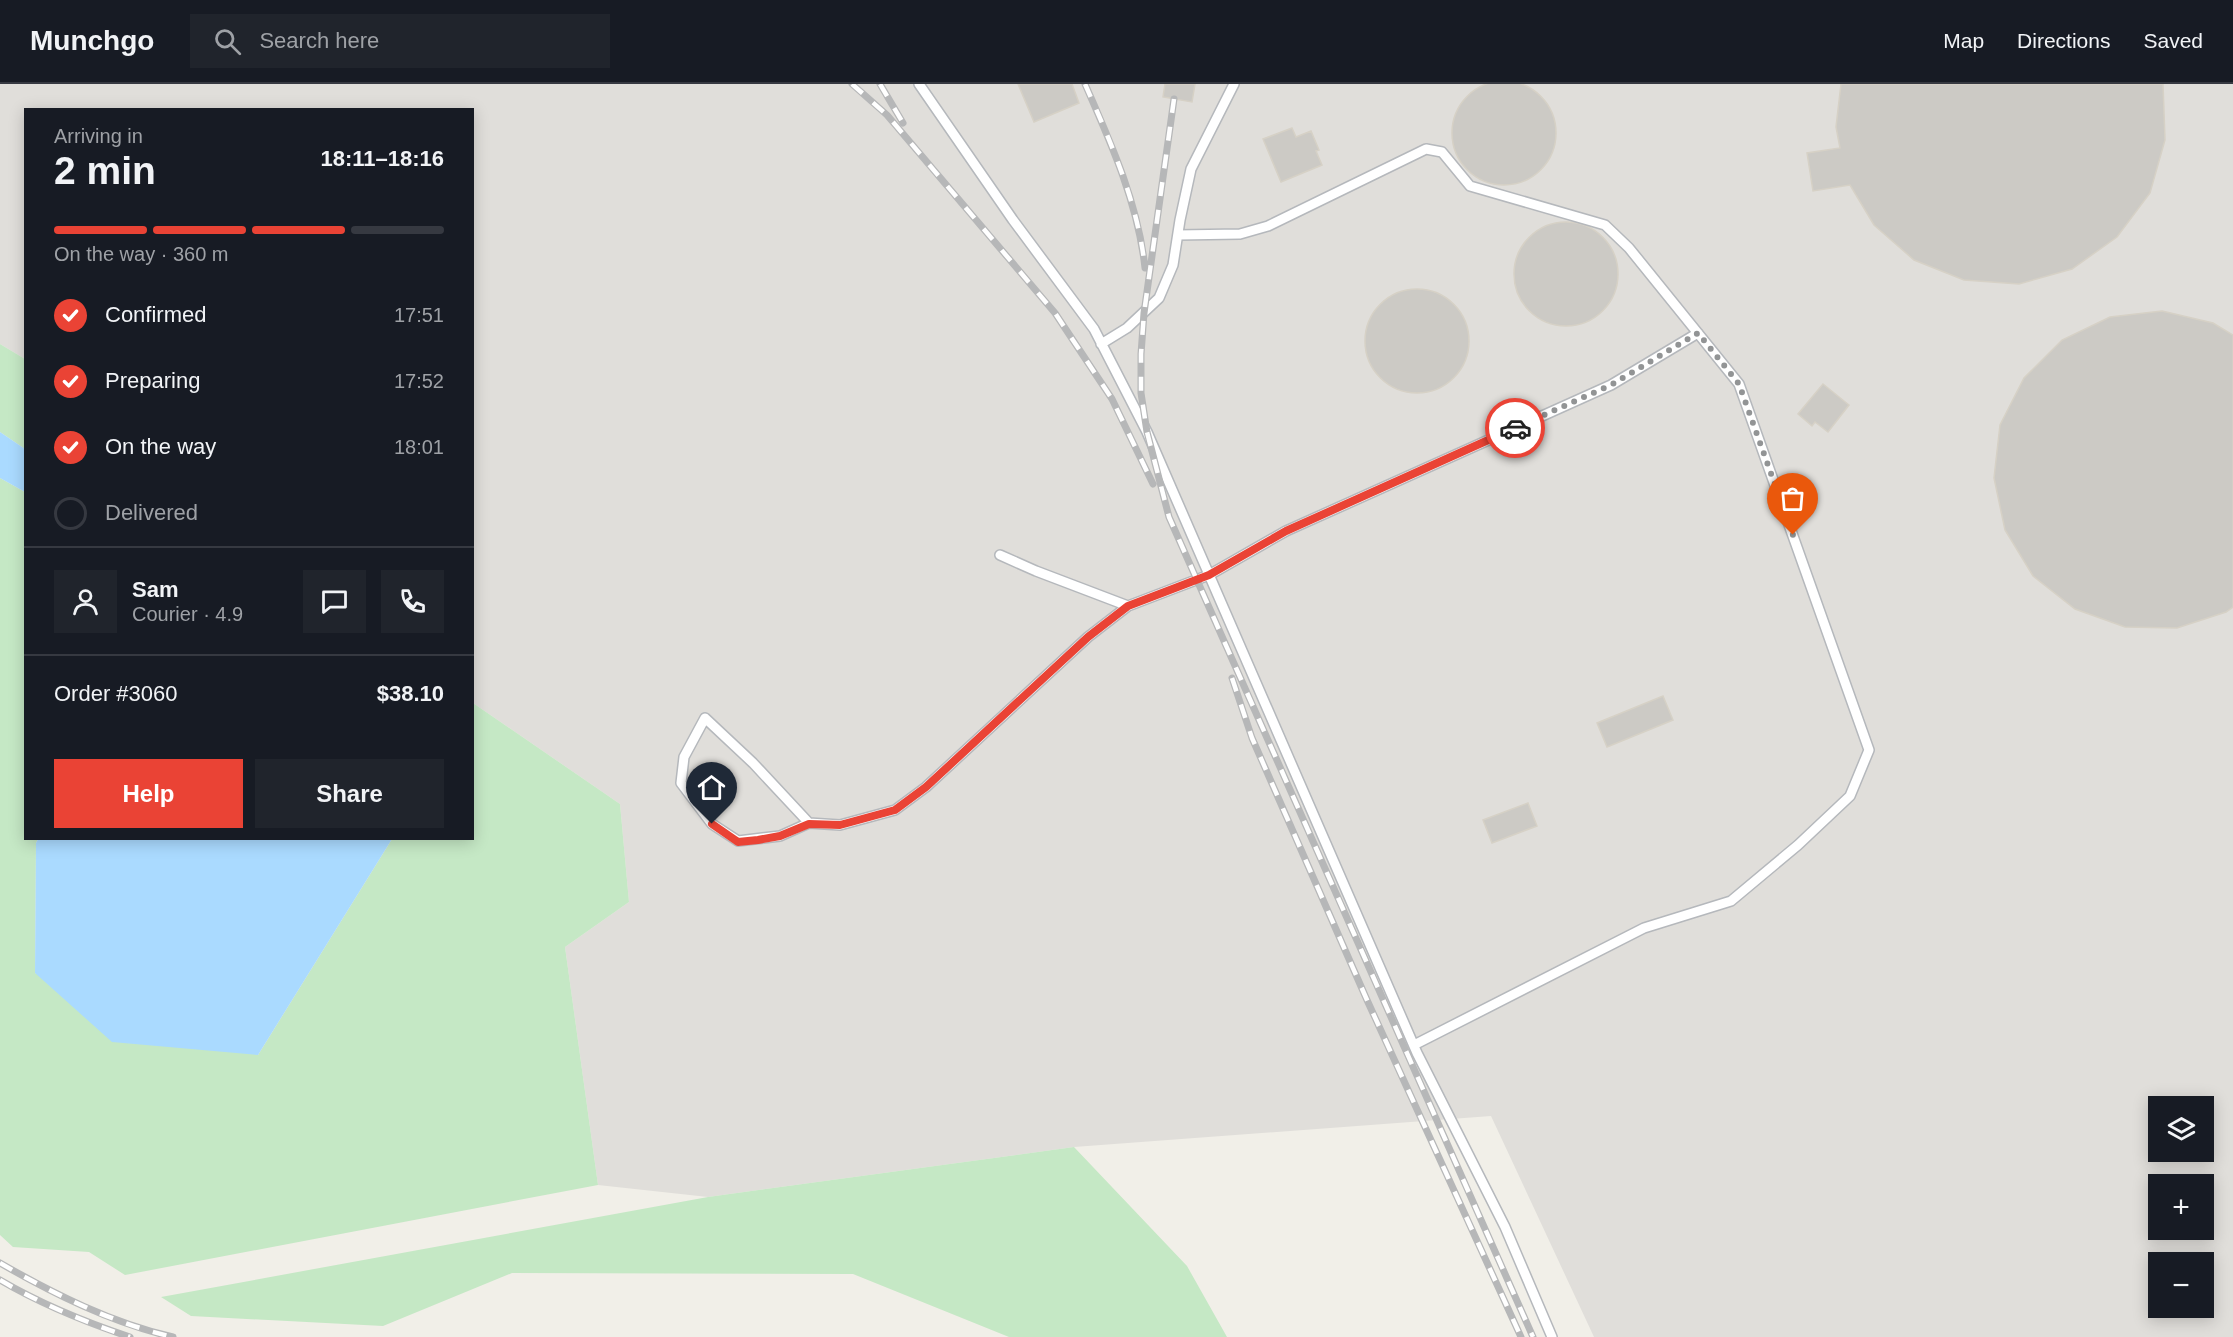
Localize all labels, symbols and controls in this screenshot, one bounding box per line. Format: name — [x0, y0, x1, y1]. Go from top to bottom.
search box — [190, 14, 610, 68]
text: Munchgo — [30, 25, 154, 56]
icon: search — [211, 25, 244, 58]
text: Search here — [259, 28, 379, 53]
text: Map — [1943, 29, 1984, 52]
text: Directions — [2017, 29, 2110, 52]
text: Saved — [2143, 29, 2203, 52]
text: Arriving in — [54, 125, 143, 147]
text: 18:11–18:16 — [320, 146, 444, 171]
text: 2 min — [54, 149, 156, 192]
text: On the way · 360 m — [54, 243, 229, 265]
icon: check — [54, 299, 87, 332]
text: Confirmed — [105, 302, 206, 327]
text: 17:51 — [394, 304, 444, 326]
icon: check — [54, 365, 87, 398]
text: Preparing — [105, 368, 200, 393]
text: 17:52 — [394, 370, 444, 392]
courier — [1485, 398, 1545, 458]
icon: car — [1499, 412, 1532, 445]
icon: check — [54, 431, 87, 464]
text: On the way — [105, 434, 216, 459]
text: 18:01 — [394, 436, 444, 458]
pin — [1767, 473, 1818, 535]
icon: bag — [1776, 482, 1809, 515]
text: Delivered — [105, 500, 198, 525]
button: person — [54, 570, 117, 633]
button: chat — [303, 570, 366, 633]
button: phone — [381, 570, 444, 633]
text: Sam — [132, 577, 178, 602]
text: Courier · 4.9 — [132, 603, 243, 625]
text: Order #3060 — [54, 681, 178, 706]
text: $38.10 — [377, 681, 444, 706]
button: Help — [54, 759, 243, 828]
button: Share — [255, 759, 444, 828]
pin — [686, 762, 737, 824]
icon: home — [695, 771, 728, 804]
map controls — [2148, 1096, 2214, 1318]
button: layers — [2148, 1096, 2214, 1162]
button: + — [2148, 1174, 2214, 1240]
button: − — [2148, 1252, 2214, 1318]

